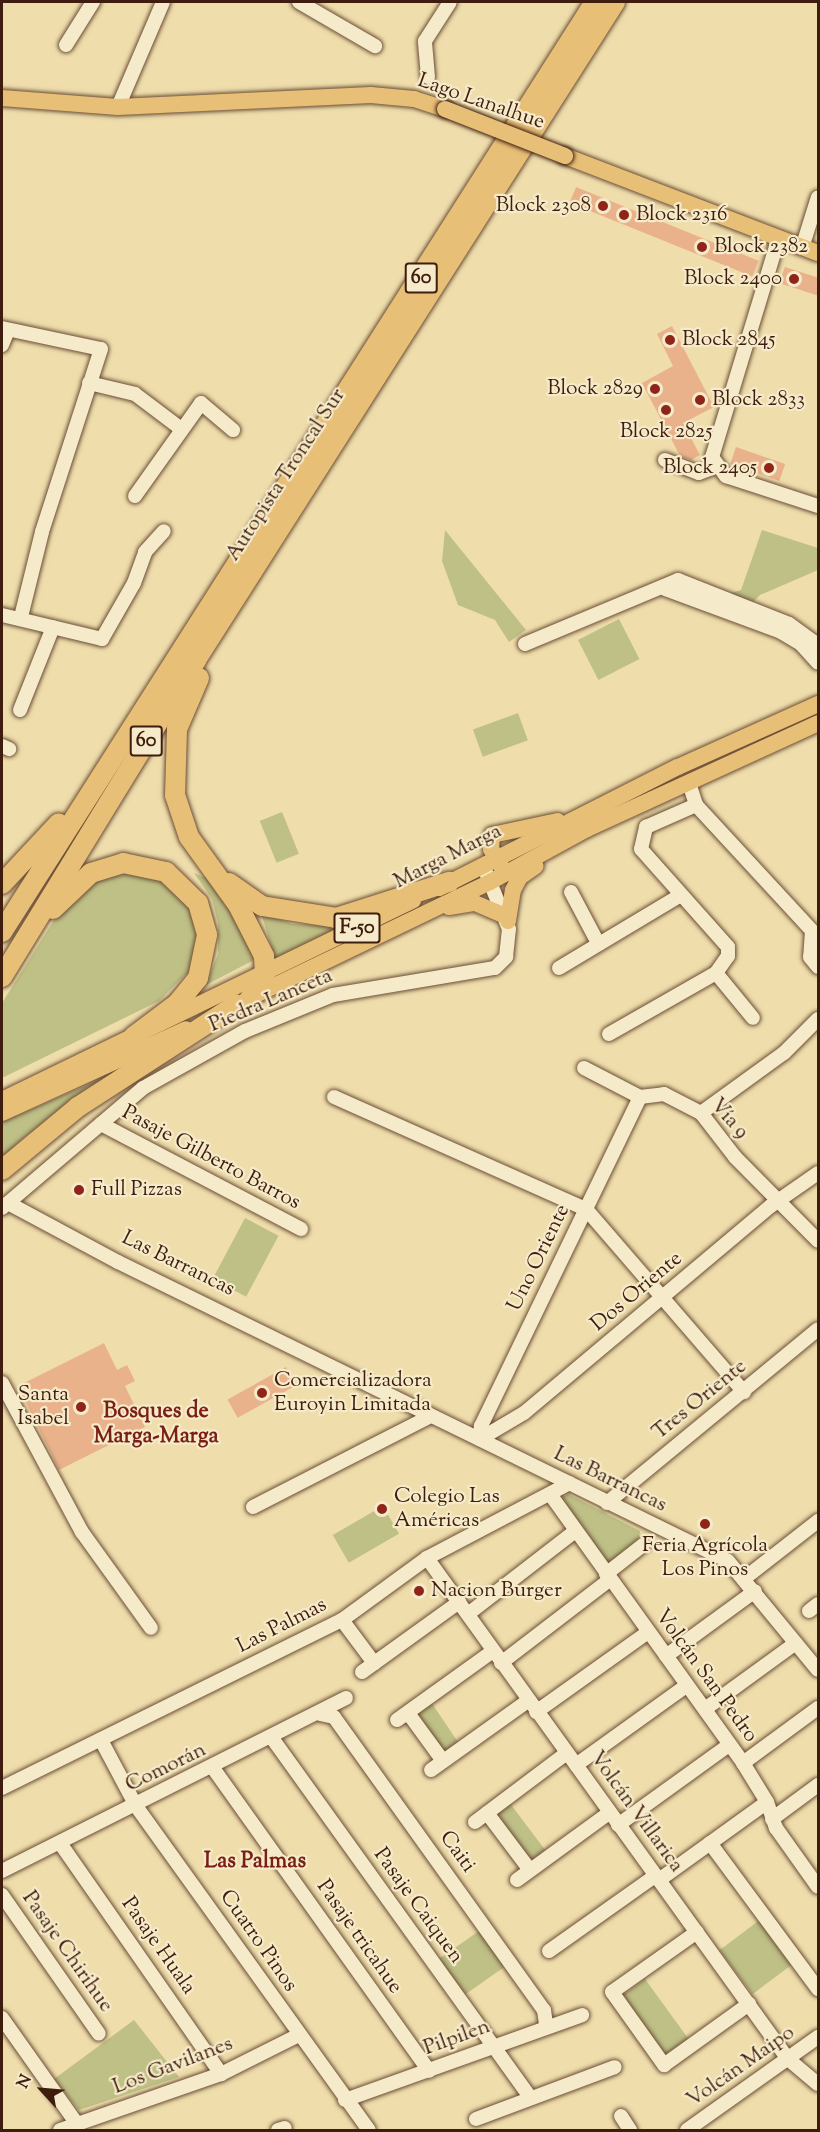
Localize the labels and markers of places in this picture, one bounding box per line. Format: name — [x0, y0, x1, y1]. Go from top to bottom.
place label: Block 2308 — [496, 193, 591, 219]
marker: Block 2308 — [596, 199, 610, 213]
place label: Block 2316 — [636, 202, 727, 228]
marker: Block 2316 — [617, 208, 631, 222]
place label: Block 2382 — [714, 234, 808, 260]
marker: Block 2382 — [695, 240, 709, 254]
place label: Block 2400 — [684, 266, 782, 292]
marker: Block 2400 — [787, 272, 801, 286]
place label: Block 2845 — [682, 327, 775, 353]
marker: Block 2845 — [663, 333, 677, 347]
place label: Block 2829 — [547, 376, 643, 402]
marker: Block 2829 — [648, 382, 662, 396]
place label: Block 2833 — [712, 387, 805, 413]
marker: Block 2833 — [693, 393, 707, 407]
marker: Block 2825 — [659, 403, 673, 417]
place label: Block 2825 — [620, 419, 712, 445]
place label: Block 2405 — [663, 455, 757, 481]
marker: Block 2405 — [762, 461, 776, 475]
place label: Full Pizzas — [91, 1177, 182, 1203]
marker: Full Pizzas — [72, 1183, 86, 1197]
place label: Comercializadora Euroyin Limitada — [274, 1368, 432, 1418]
place label: Santa Isabel — [17, 1382, 69, 1432]
marker: Comercializadora Euroyin Limitada — [255, 1386, 269, 1400]
marker: Santa Isabel — [74, 1400, 88, 1414]
place label: Colegio Las Américas — [394, 1484, 500, 1534]
marker: Colegio Las Américas — [375, 1502, 389, 1516]
marker: Feria Agrícola Los Pinos — [698, 1517, 712, 1531]
place label: Feria Agrícola Los Pinos — [642, 1533, 768, 1583]
place label: Nacion Burger — [431, 1578, 562, 1604]
marker: Nacion Burger — [412, 1584, 426, 1598]

